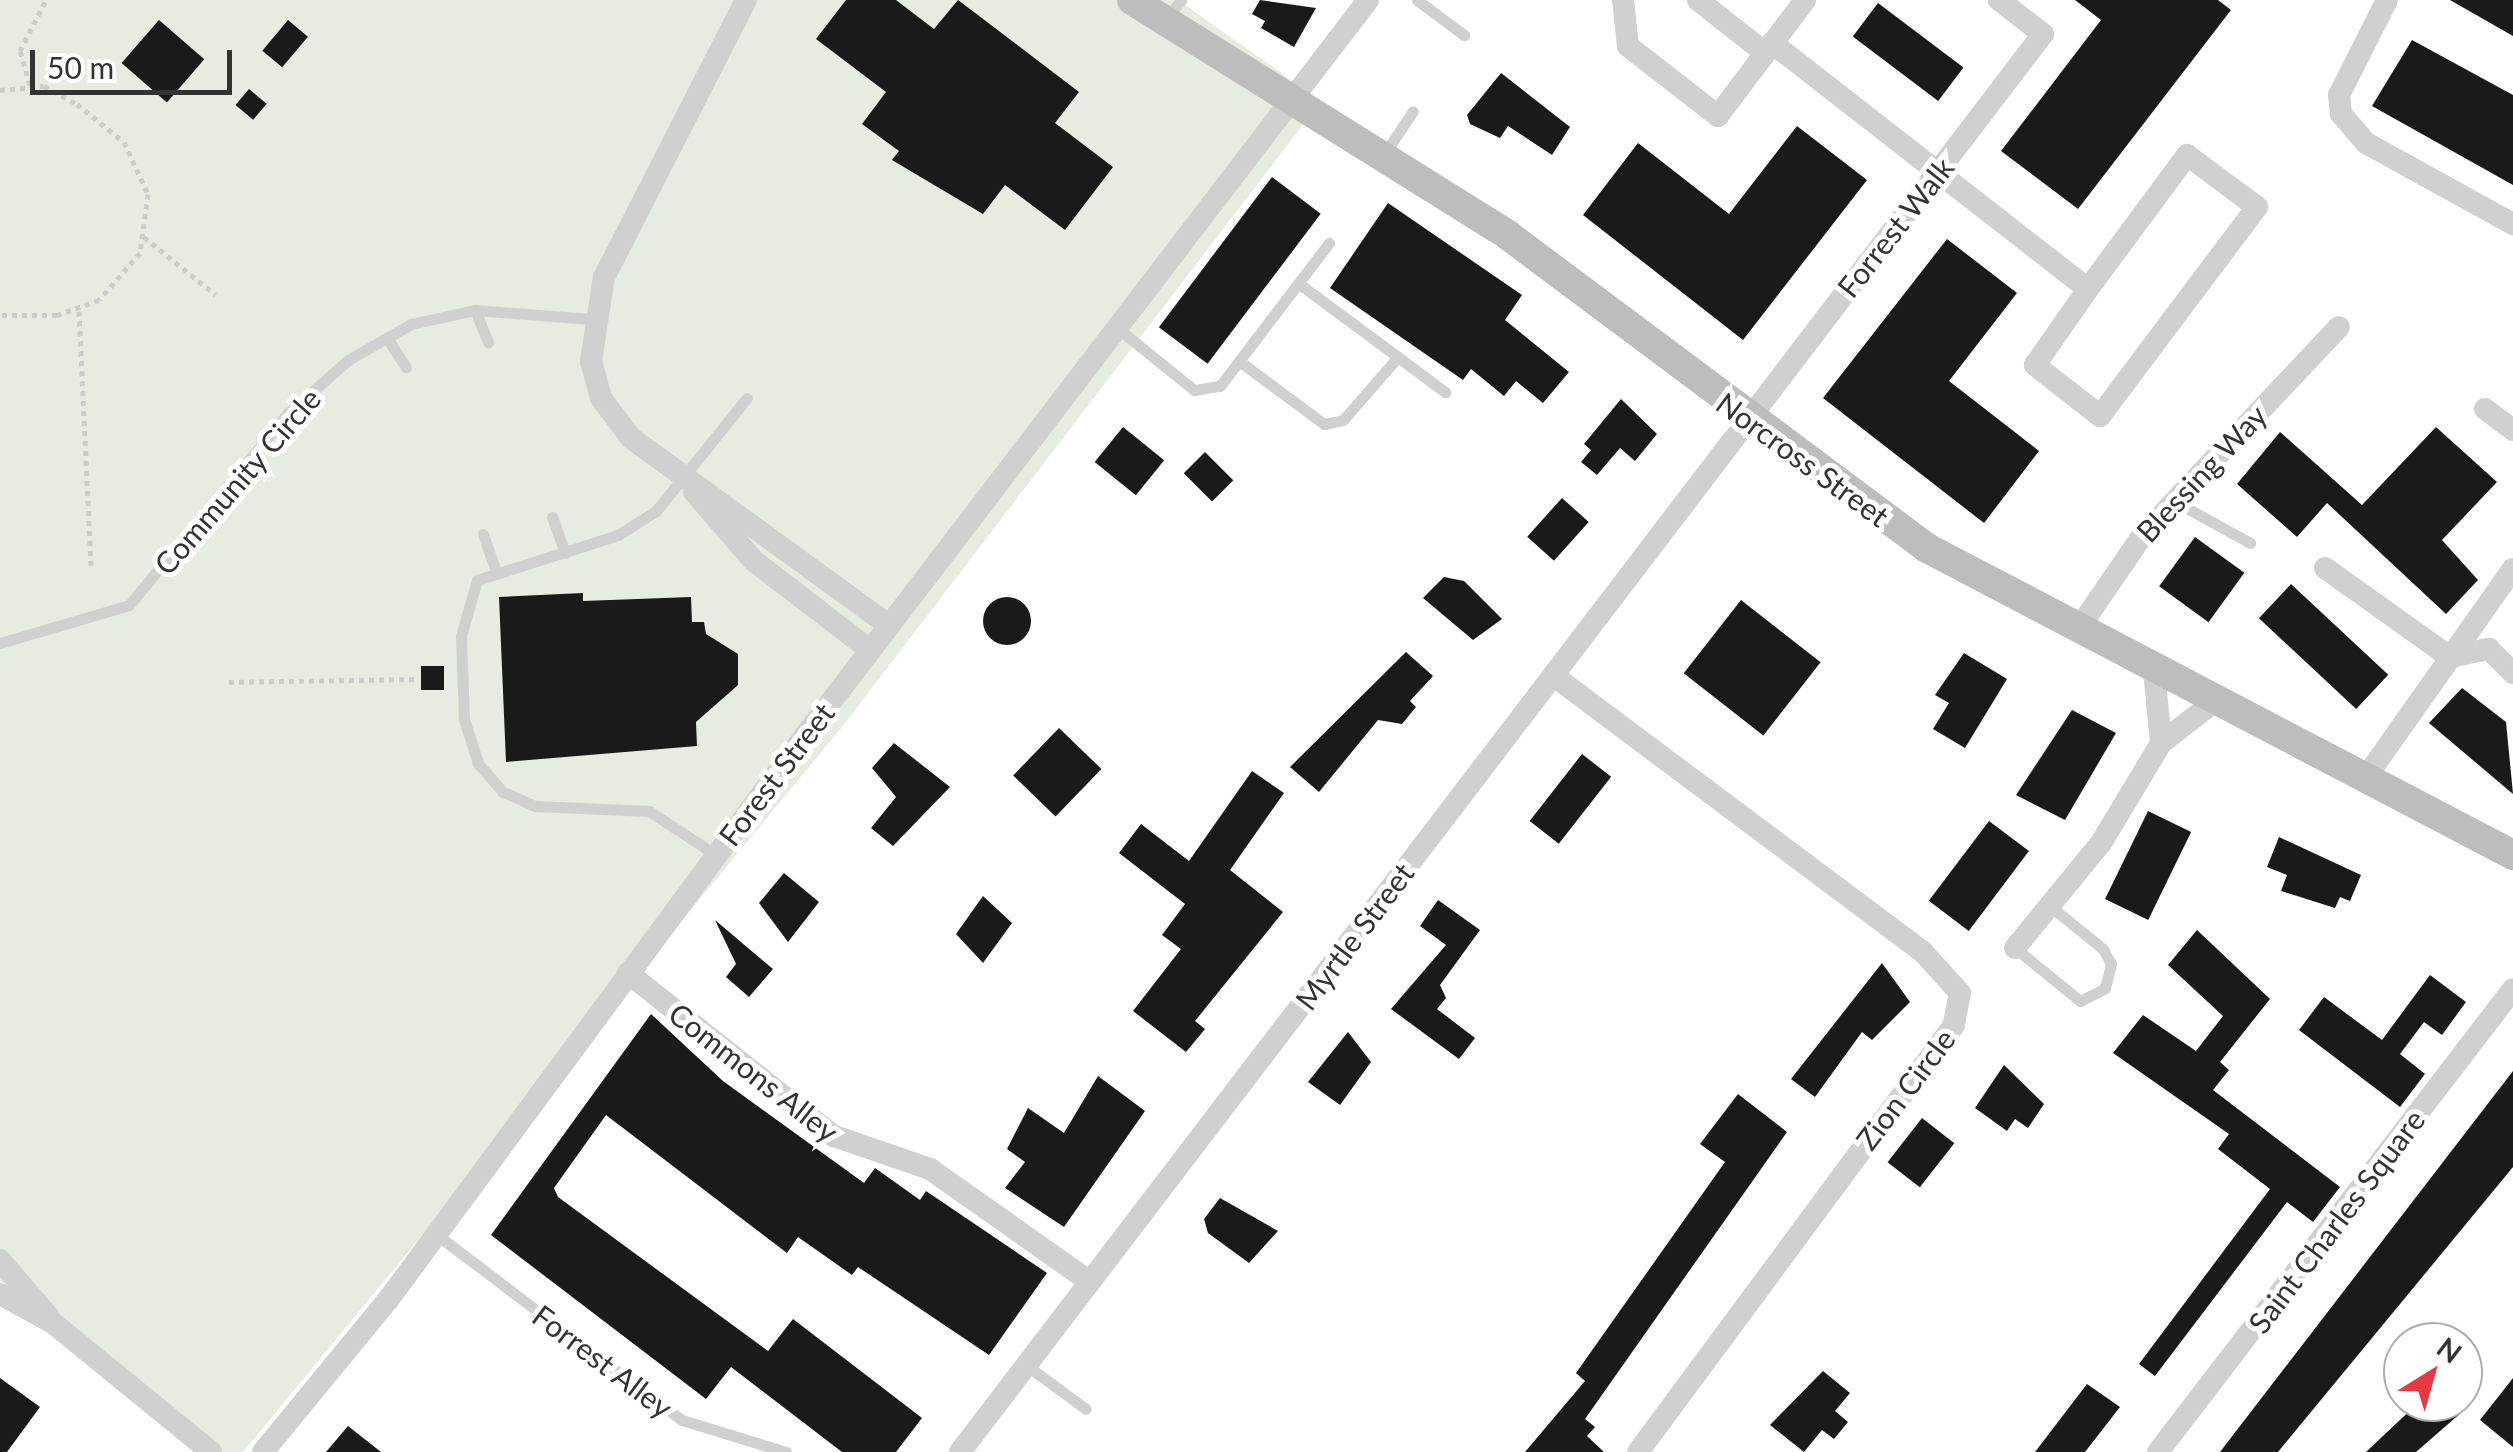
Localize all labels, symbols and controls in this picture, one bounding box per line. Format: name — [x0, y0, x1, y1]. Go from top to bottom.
scale bar — [35, 30, 238, 92]
text: 50 m — [47, 49, 114, 85]
street label: Forrest Walk — [1829, 150, 1961, 304]
street label: Community Circle — [146, 380, 328, 582]
street label: Norcross Street — [1710, 384, 1896, 534]
street label: Blessing Way — [2128, 397, 2274, 549]
street label: Forest Street — [711, 696, 841, 852]
street label: Myrtle Street — [1287, 856, 1421, 1016]
street label: Commons Alley — [662, 994, 846, 1150]
street label: Zion Circle — [1848, 1022, 1962, 1156]
street label: Saint Charles Square — [2240, 1102, 2432, 1340]
street label: Forrest Alley — [526, 1297, 680, 1425]
north arrow — [2383, 1322, 2483, 1422]
text: N — [2431, 1330, 2469, 1370]

